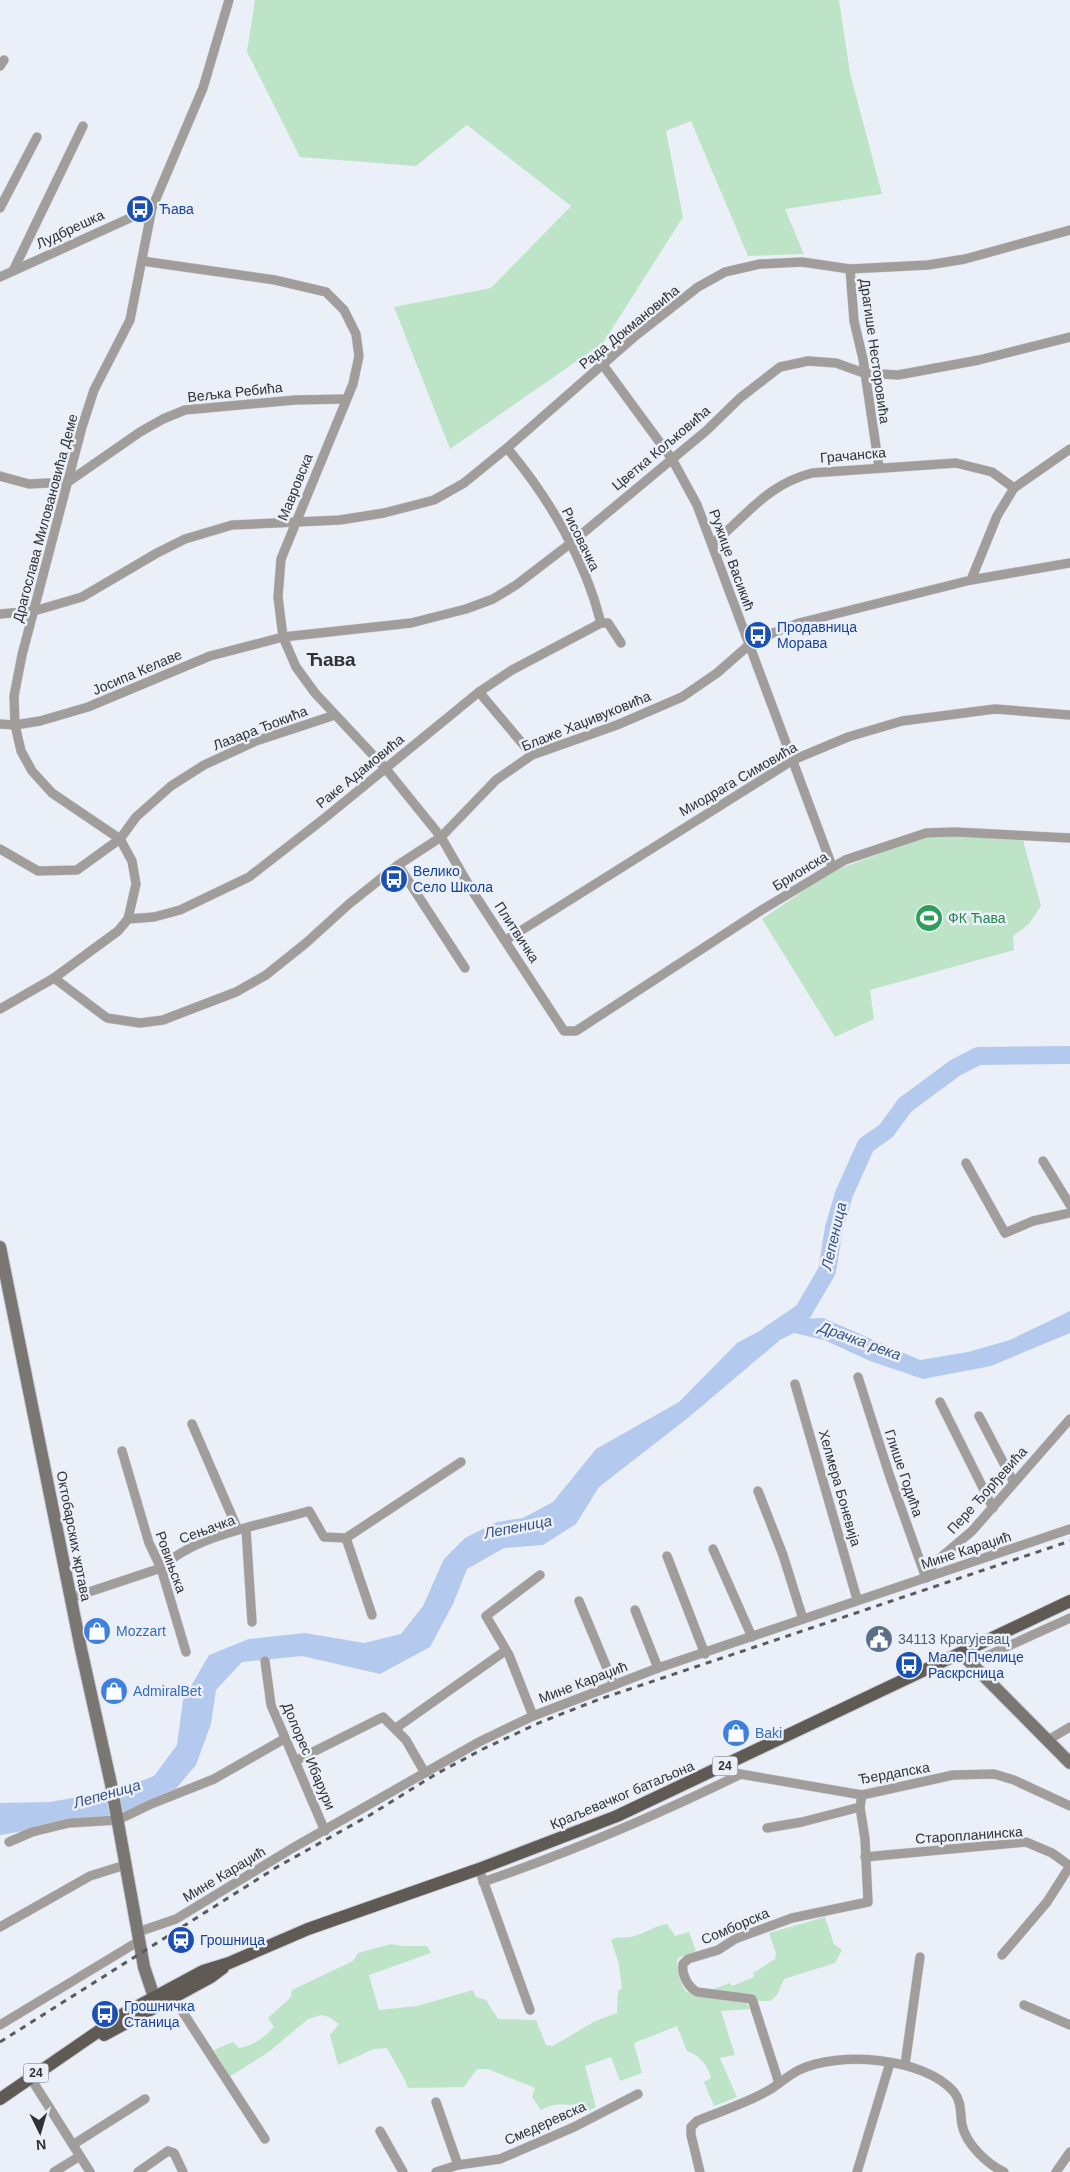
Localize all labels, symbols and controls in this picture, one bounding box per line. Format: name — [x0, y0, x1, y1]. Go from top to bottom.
bus stop icon: Ћава — [125, 194, 155, 224]
place label: Ћава — [159, 201, 194, 217]
street label: Лудбрешка — [33, 206, 107, 252]
street label: Драгише Несторовића — [857, 277, 893, 425]
street label: Рада Докмановића — [576, 282, 682, 372]
street label: Вељка Ребића — [187, 379, 284, 405]
street label: Цветка Кољковића — [609, 402, 713, 494]
street label: Драгослава Миловановића Деме — [9, 412, 81, 624]
street label: Грачанска — [819, 444, 887, 466]
street label: Мавровска — [274, 451, 316, 523]
street label: Рисовачка — [559, 505, 603, 573]
street label: Ружице Васикић — [706, 507, 758, 613]
place label: Продавница Морава — [777, 619, 857, 651]
bus stop icon: Продавница Морава — [743, 620, 773, 650]
street label: Јосипа Келаве — [90, 646, 184, 698]
district label: Ћава — [306, 649, 356, 670]
street label: Блаже Хаџивуковића — [519, 688, 653, 754]
street label: Лазара Ђокића — [210, 703, 310, 753]
street label: Раке Адамовића — [313, 731, 407, 811]
street label: Миодрага Симовића — [676, 739, 800, 819]
street label: Брионска — [770, 848, 831, 894]
place label: Велико Село Школа — [413, 863, 493, 895]
bus stop icon: Велико Село Школа — [379, 864, 409, 894]
street label: Плитвичка — [491, 899, 543, 966]
sports icon: ФК Ћава — [914, 903, 944, 933]
place label: ФК Ћава — [948, 910, 1006, 926]
water label: Лепеница — [817, 1200, 850, 1272]
water label: Драчка река — [815, 1317, 903, 1363]
street label: Глише Годића — [882, 1427, 927, 1519]
street label: Хелмера Боневија — [816, 1428, 864, 1548]
street label: Пере Ђорђевића — [944, 1443, 1030, 1537]
street label: Октобарских жртава — [54, 1470, 95, 1603]
street label: Сењачка — [177, 1511, 237, 1546]
water label: Лепеница — [481, 1512, 553, 1542]
street label: Мине Караџић — [919, 1528, 1013, 1572]
street label: Ровињска — [152, 1529, 190, 1595]
shop icon: Mozzart — [82, 1616, 112, 1646]
place label: Mozzart — [116, 1623, 166, 1639]
public building icon: 34113 Крагујевац — [864, 1624, 894, 1654]
place label: 34113 Крагујевац — [898, 1631, 1010, 1647]
place label: Мале Пчелице Раскрсница — [928, 1649, 1024, 1681]
bus stop icon: Мале Пчелице Раскрсница — [894, 1650, 924, 1680]
street label: Мине Караџић — [536, 1658, 630, 1706]
shop icon: AdmiralBet — [99, 1676, 129, 1706]
place label: AdmiralBet — [133, 1683, 202, 1699]
street label: Долорес Ибарури — [279, 1700, 339, 1812]
shop icon: Baki — [721, 1718, 751, 1748]
place label: Baki — [755, 1725, 782, 1741]
road number: 24 — [712, 1756, 738, 1775]
street label: Краљевачког батаљона — [548, 1757, 696, 1833]
street label: Ђердапска — [857, 1759, 931, 1787]
water label: Лепеница — [70, 1776, 142, 1811]
street label: Старопланинска — [915, 1823, 1024, 1847]
street label: Мине Караџић — [180, 1843, 268, 1905]
street label: Сомборска — [699, 1904, 772, 1947]
station icon: Грошница — [166, 1925, 196, 1955]
place label: Грошница — [200, 1932, 265, 1948]
place label: Грошничка Станица — [124, 1998, 195, 2030]
bus stop icon: Грошничка Станица — [90, 1999, 120, 2029]
road number: 24 — [24, 2064, 48, 2082]
street label: Смедеревска — [502, 2098, 588, 2148]
north arrow — [15, 2107, 65, 2157]
text: N — [35, 2137, 47, 2153]

